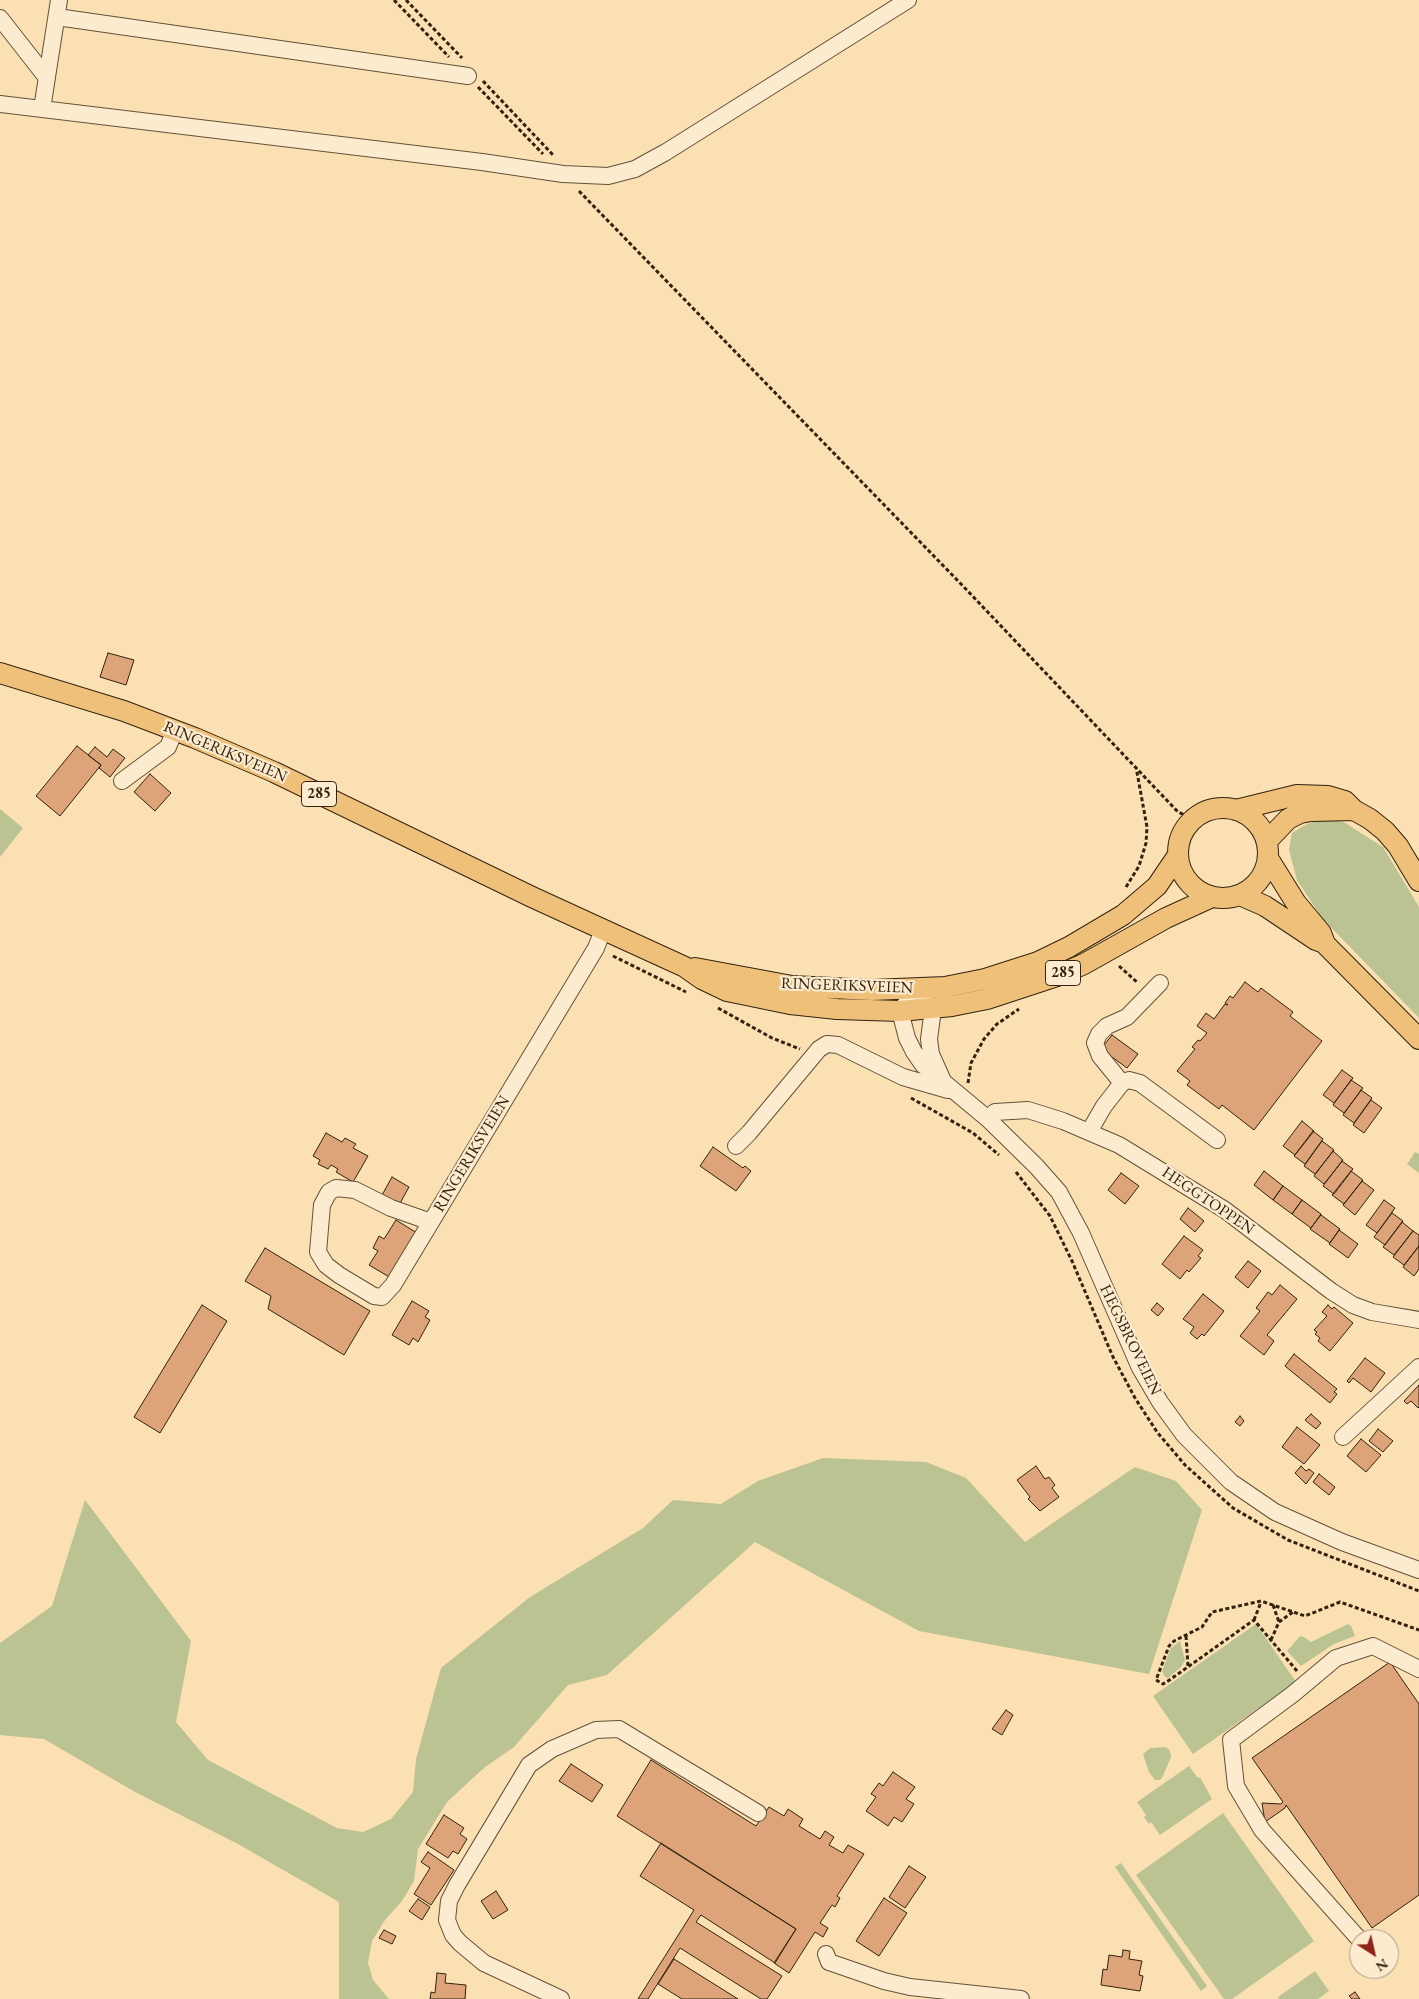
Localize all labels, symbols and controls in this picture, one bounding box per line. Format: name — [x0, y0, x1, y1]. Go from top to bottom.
street label: RINGERIKSVEIEN — [160, 717, 290, 787]
road number: 285 — [302, 782, 336, 806]
road number: 285 — [1046, 960, 1080, 986]
street label: RINGERIKSVEIEN — [781, 974, 913, 998]
street label: RINGERIKSVEIEN — [430, 1092, 514, 1216]
street label: HEGGTOPPEN — [1158, 1163, 1258, 1239]
street label: HEGSBROVEIEN — [1095, 1282, 1165, 1398]
north arrow — [1349, 1929, 1399, 1979]
text: N — [1372, 1955, 1392, 1976]

